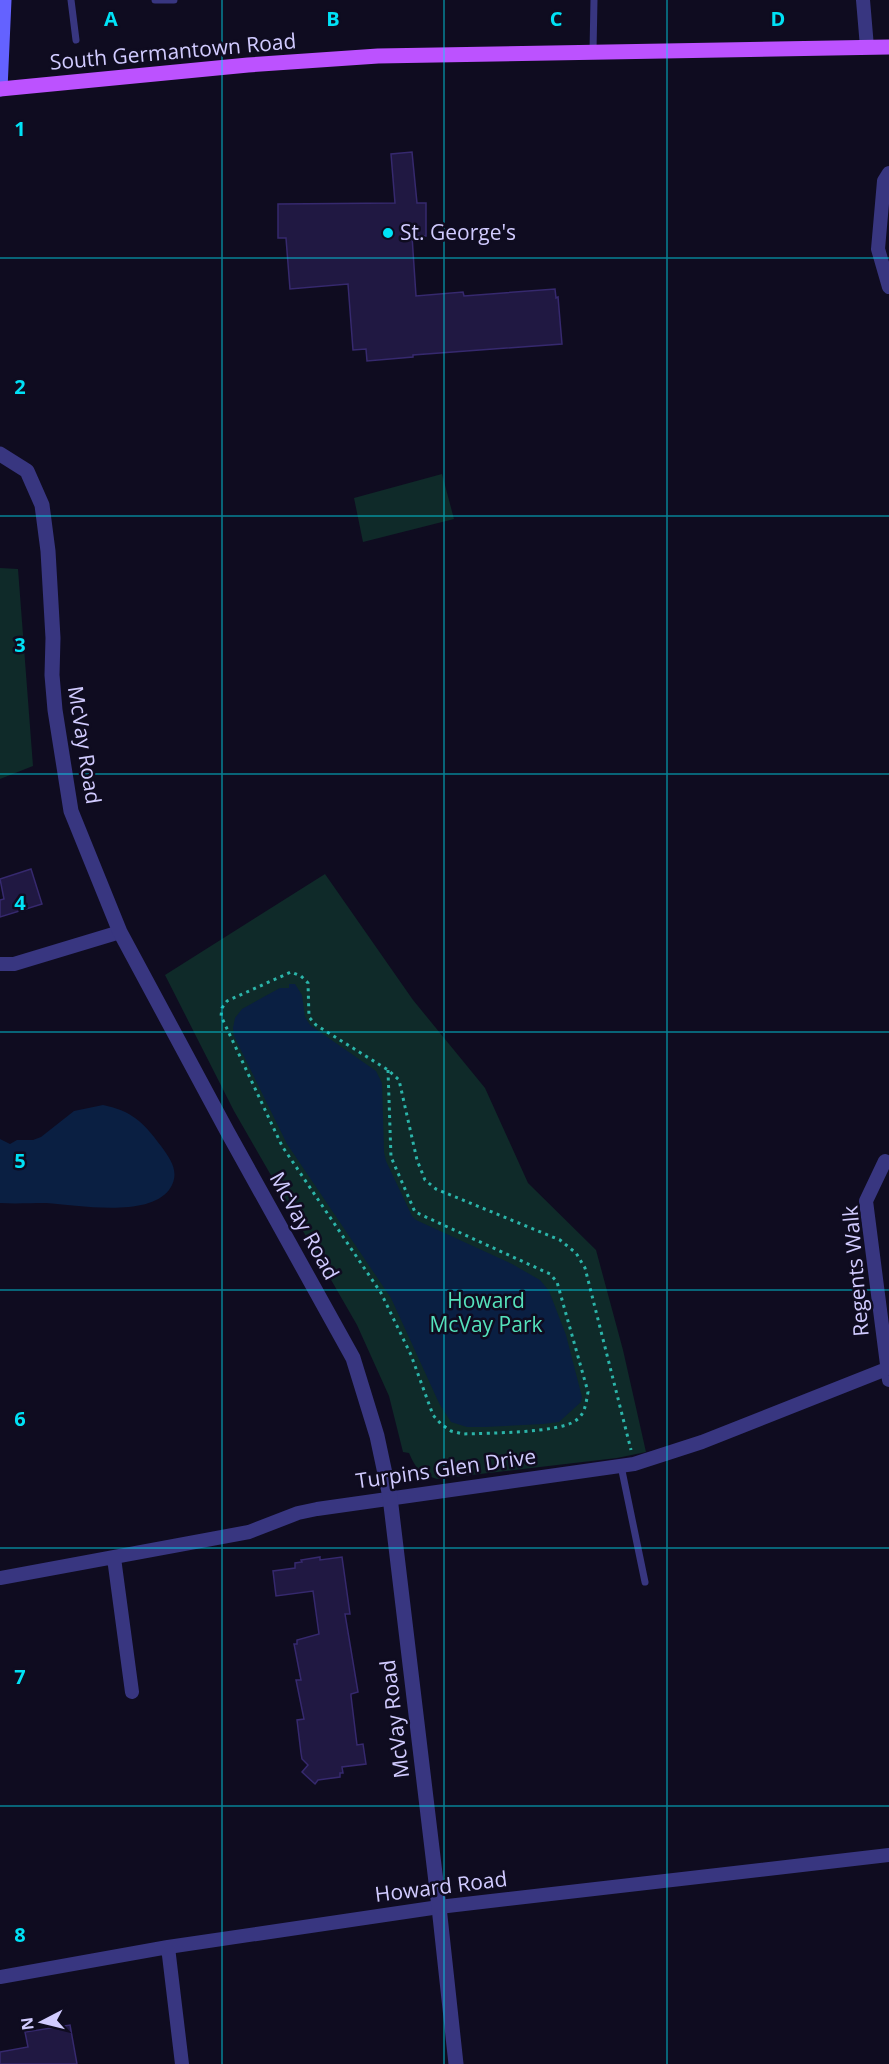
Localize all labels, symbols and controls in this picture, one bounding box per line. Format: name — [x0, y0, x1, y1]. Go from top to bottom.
text: A — [104, 5, 118, 32]
text: B — [326, 5, 340, 32]
text: C — [550, 5, 563, 32]
text: D — [771, 5, 785, 32]
street label: South Germantown Road — [48, 26, 297, 76]
text: 1 — [14, 115, 26, 142]
place label: St. George's — [400, 218, 516, 246]
marker: St. George's — [381, 226, 395, 240]
text: 2 — [14, 373, 26, 400]
text: 3 — [14, 631, 26, 658]
street label: McVay Road — [62, 684, 108, 806]
text: 4 — [14, 889, 26, 916]
text: 5 — [14, 1147, 26, 1174]
street label: McVay Road — [264, 1167, 346, 1284]
street label: Regents Walk — [835, 1205, 875, 1338]
park label: Howard McVay Park — [429, 1286, 543, 1338]
text: 6 — [14, 1405, 26, 1432]
street label: Turpins Glen Drive — [354, 1442, 538, 1495]
street label: McVay Road — [373, 1658, 415, 1780]
text: 7 — [14, 1663, 26, 1690]
street label: Howard Road — [373, 1864, 509, 1908]
text: 8 — [14, 1921, 26, 1948]
north arrow — [12, 1992, 72, 2052]
text: N — [15, 2016, 39, 2032]

